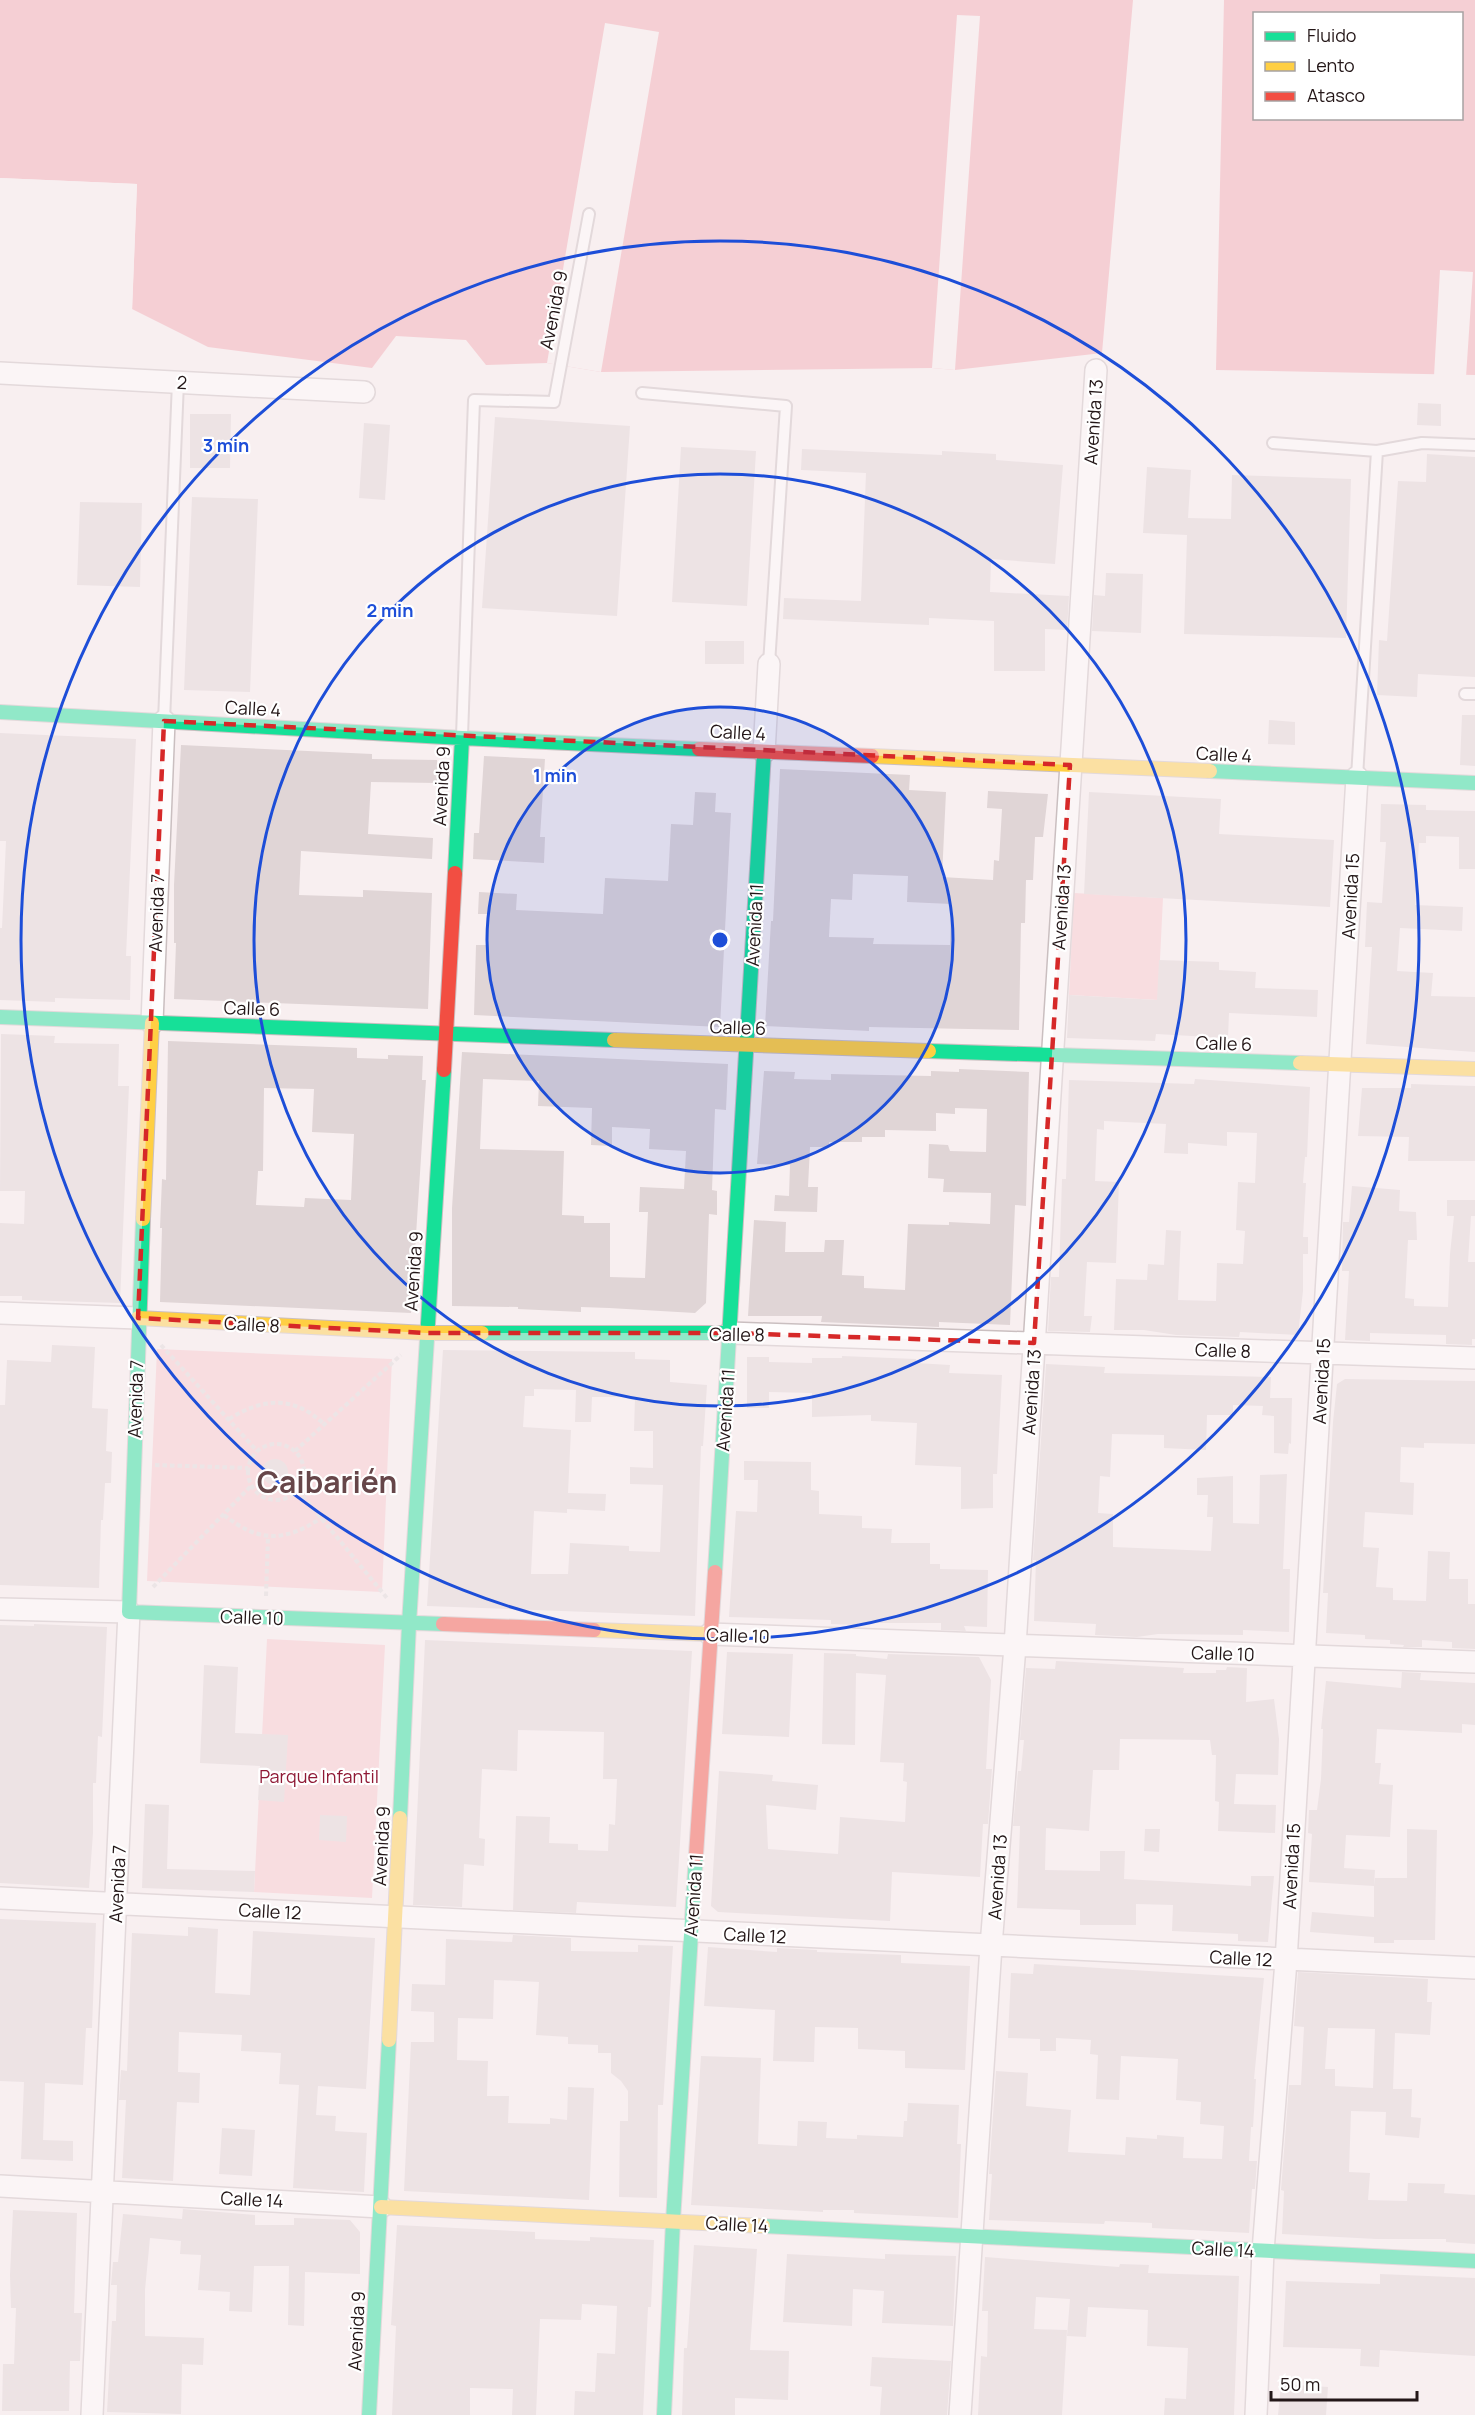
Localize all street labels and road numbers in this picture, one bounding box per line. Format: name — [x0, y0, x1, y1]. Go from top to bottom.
street label: Avenida 9 — [534, 268, 572, 352]
street label: 2 — [176, 370, 188, 394]
street label: Avenida 13 — [1078, 378, 1108, 466]
street label: Calle 4 — [224, 695, 282, 721]
street label: Calle 4 — [709, 719, 767, 745]
street label: Calle 4 — [1195, 741, 1253, 767]
street label: Avenida 9 — [427, 745, 455, 827]
street label: Avenida 15 — [1336, 852, 1364, 940]
street label: Avenida 13 — [1046, 863, 1076, 951]
street label: Avenida 7 — [143, 874, 169, 952]
street label: Avenida 11 — [740, 883, 768, 967]
street label: Calle 6 — [223, 995, 281, 1021]
street label: Calle 6 — [709, 1014, 767, 1040]
street label: Calle 6 — [1195, 1030, 1253, 1056]
street label: Avenida 9 — [398, 1230, 428, 1312]
street label: Calle 8 — [223, 1311, 281, 1337]
street label: Calle 8 — [709, 1322, 765, 1346]
street label: Calle 8 — [1195, 1337, 1251, 1363]
street label: Avenida 15 — [1307, 1337, 1335, 1425]
street label: Avenida 13 — [1016, 1348, 1046, 1436]
street label: Avenida 7 — [122, 1360, 148, 1438]
street label: Avenida 11 — [710, 1368, 740, 1452]
street label: Calle 10 — [220, 1604, 284, 1630]
street label: Calle 10 — [706, 1622, 770, 1648]
street label: Calle 10 — [1191, 1640, 1255, 1666]
street label: Avenida 9 — [367, 1805, 395, 1887]
street label: Avenida 15 — [1277, 1822, 1305, 1910]
street label: Avenida 13 — [982, 1833, 1012, 1921]
street label: Avenida 7 — [103, 1844, 131, 1924]
street label: Avenida 11 — [678, 1853, 708, 1937]
street label: Calle 12 — [238, 1897, 302, 1925]
street label: Calle 12 — [723, 1921, 787, 1949]
street label: Calle 12 — [1209, 1944, 1273, 1972]
street label: Calle 14 — [220, 2185, 284, 2213]
street label: Calle 14 — [705, 2210, 769, 2238]
street label: Calle 14 — [1191, 2235, 1255, 2263]
street label: Avenida 9 — [342, 2290, 370, 2372]

